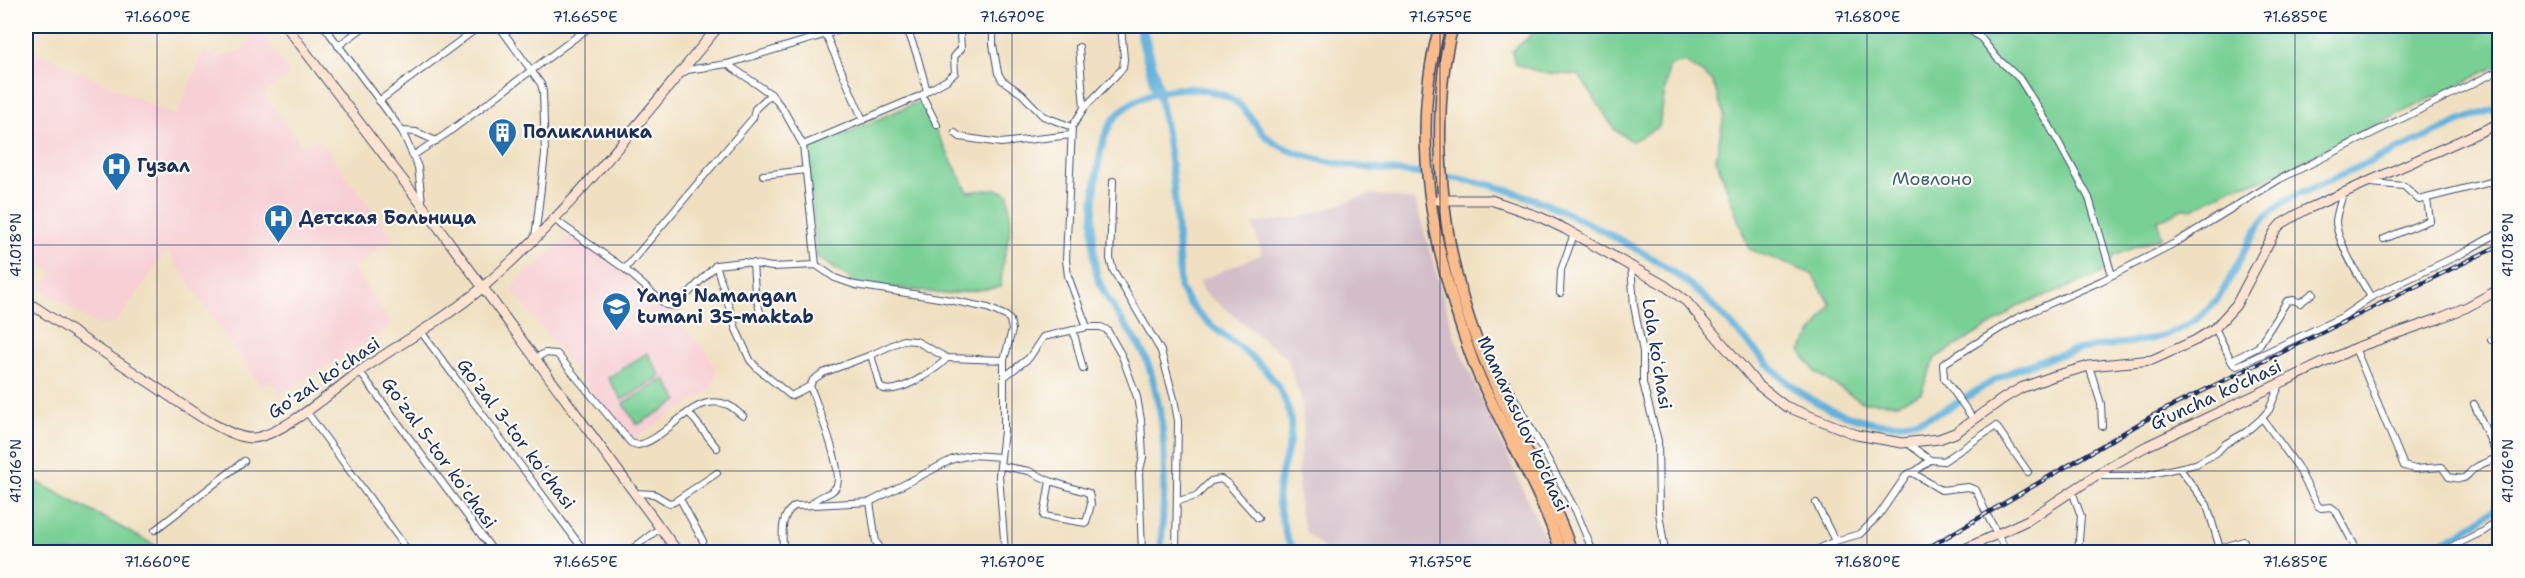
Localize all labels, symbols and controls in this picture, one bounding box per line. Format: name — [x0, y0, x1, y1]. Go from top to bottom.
text: 71.660°E — [124, 7, 190, 27]
text: 71.665°E — [552, 7, 618, 27]
text: 71.670°E — [979, 7, 1045, 27]
text: 71.675°E — [1408, 7, 1472, 27]
text: 71.680°E — [1834, 7, 1900, 27]
text: 71.685°E — [2262, 7, 2328, 27]
building icon: Поликлиника — [486, 116, 518, 158]
place label: Поликлиника — [523, 120, 653, 144]
hospital icon: Гузал — [100, 150, 132, 192]
place label: Гузал — [137, 154, 190, 178]
park label: Мовлоно — [1892, 167, 1972, 191]
hospital icon: Детская Больница — [262, 202, 294, 244]
place label: Детская Больница — [299, 206, 477, 230]
text: 41.018°N — [6, 213, 26, 277]
text: 41.018°N — [2498, 213, 2518, 277]
place label: Yangi Namangan tumani 35-maktab — [637, 284, 814, 329]
school or university icon: Yangi Namangan tumani 35-maktab — [600, 290, 632, 332]
street label: Lola koʻchasi — [1636, 297, 1678, 411]
street label: Goʻzal koʻchasi — [263, 332, 385, 424]
street label: Mamarasulov ko'chasi — [1472, 332, 1574, 516]
street label: Goʻzal 3-tor koʻchasi — [451, 354, 581, 514]
street label: G'uncha ko'chasi — [2147, 354, 2285, 436]
street label: Goʻzal 5-tor koʻchasi — [376, 372, 502, 534]
text: 41.016°N — [6, 439, 26, 503]
text: 41.016°N — [2498, 439, 2518, 503]
text: 71.660°E — [124, 552, 190, 572]
text: 71.665°E — [552, 552, 618, 572]
text: 71.670°E — [979, 552, 1045, 572]
text: 71.675°E — [1408, 552, 1472, 572]
text: 71.680°E — [1834, 552, 1900, 572]
text: 71.685°E — [2262, 552, 2328, 572]

